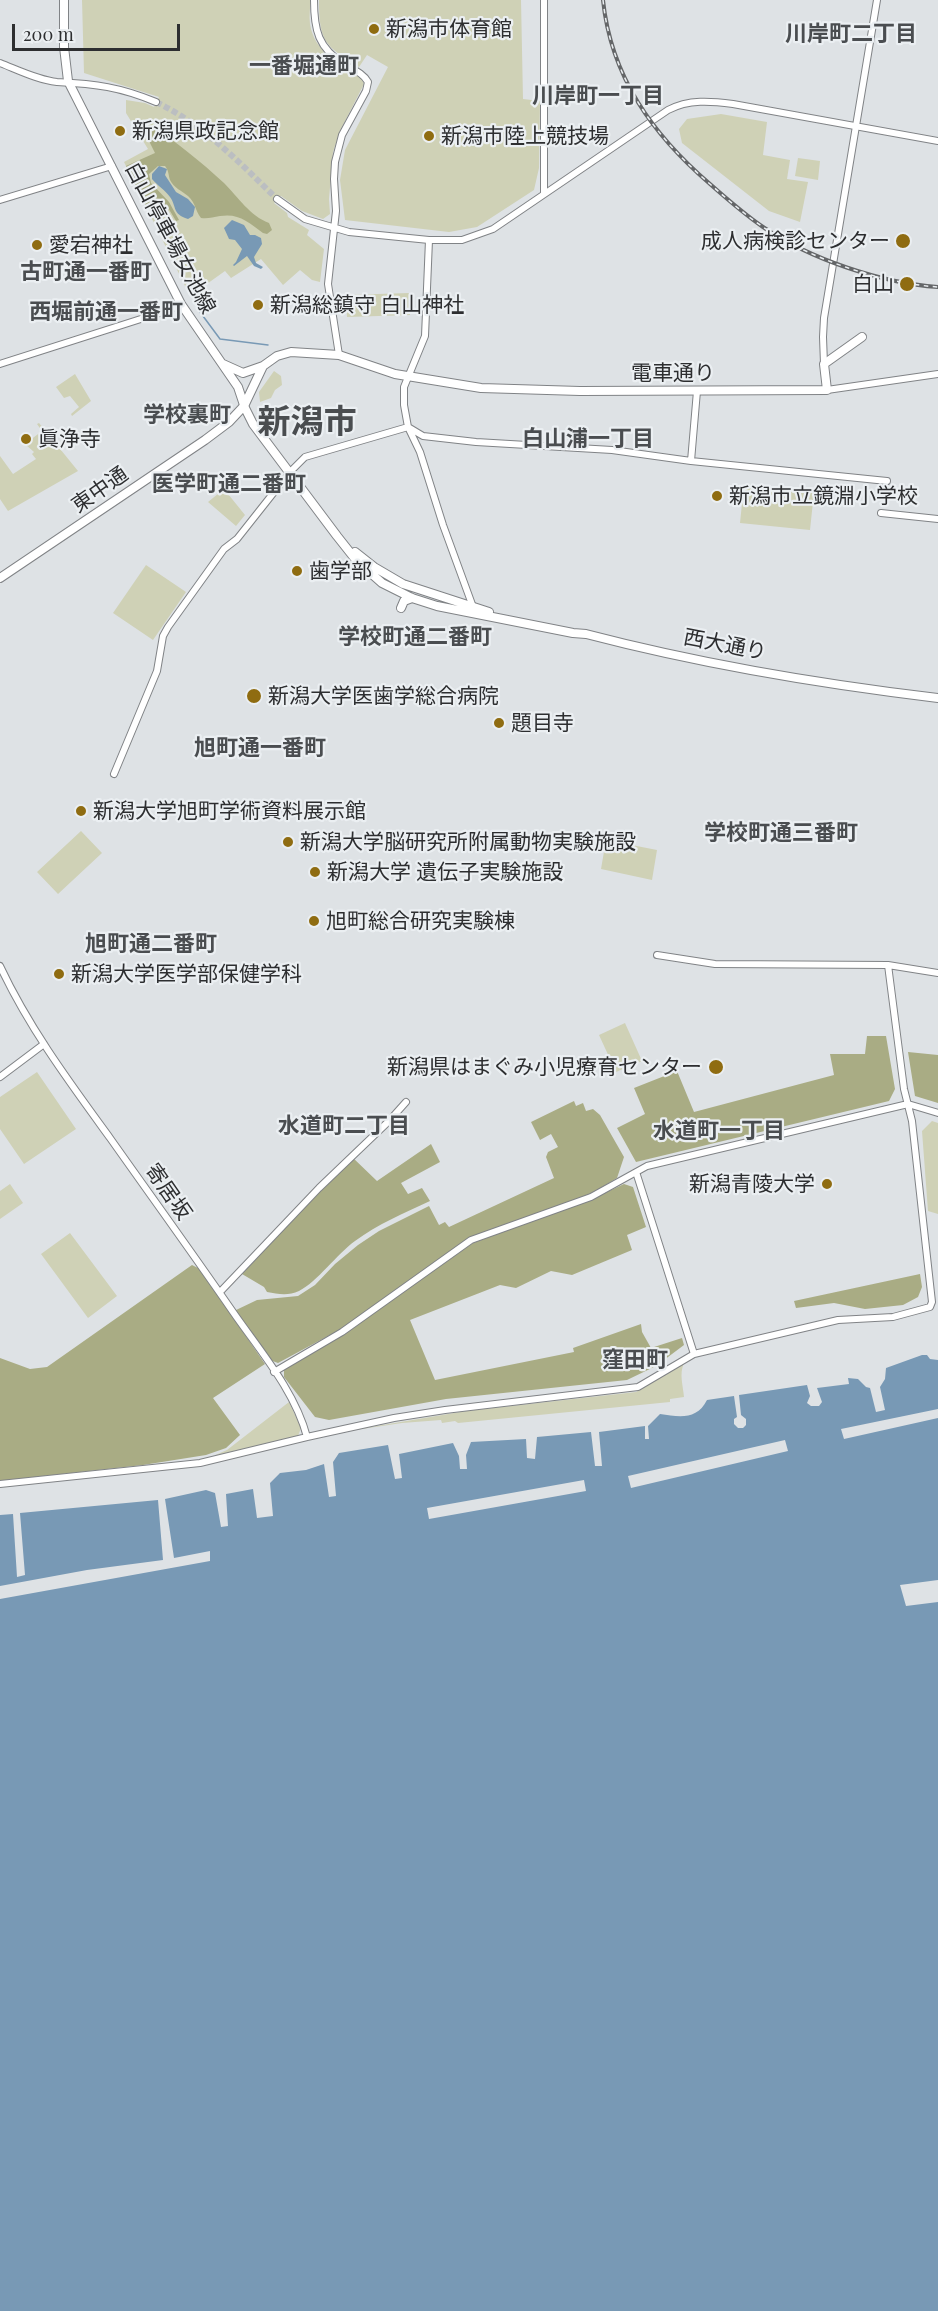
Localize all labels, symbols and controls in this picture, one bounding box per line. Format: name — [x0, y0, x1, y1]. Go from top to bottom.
scale bar — [15, 12, 183, 50]
place label: 新潟市体育館 — [386, 16, 512, 42]
district label: 川岸町二丁目 — [785, 21, 917, 47]
text: 200 m — [23, 22, 74, 46]
marker: 新潟市体育館 — [367, 22, 381, 36]
district label: 一番堀通町 — [249, 53, 359, 79]
district label: 川岸町一丁目 — [532, 83, 664, 109]
place label: 新潟県政記念館 — [132, 118, 279, 144]
place label: 新潟市陸上競技場 — [441, 123, 609, 149]
marker: 新潟県政記念館 — [113, 124, 127, 138]
marker: 新潟市陸上競技場 — [422, 129, 436, 143]
street label: 白山停車場女池線 — [119, 158, 221, 318]
place label: 成人病検診センター — [701, 228, 890, 254]
place label: 愛宕神社 — [49, 232, 133, 258]
marker: 成人病検診センター — [894, 232, 912, 250]
marker: 愛宕神社 — [30, 238, 44, 252]
district label: 古町通一番町 — [20, 259, 152, 285]
place label: 白山 — [852, 271, 894, 297]
marker: 白山 — [898, 275, 916, 293]
place label: 新潟総鎮守 白山神社 — [270, 292, 464, 318]
marker: 新潟総鎮守 白山神社 — [251, 298, 265, 312]
district label: 西堀前通一番町 — [29, 299, 183, 325]
street label: 電車通り — [631, 360, 715, 386]
district label: 学校裏町 — [143, 402, 231, 428]
district label: 新潟市 — [258, 403, 356, 443]
place label: 眞浄寺 — [38, 426, 101, 452]
district label: 白山浦一丁目 — [522, 426, 654, 452]
marker: 眞浄寺 — [19, 432, 33, 446]
street label: 東中通 — [67, 462, 133, 518]
district label: 医学町通二番町 — [152, 471, 306, 497]
place label: 新潟市立鏡淵小学校 — [729, 483, 918, 509]
marker: 新潟市立鏡淵小学校 — [710, 489, 724, 503]
place label: 歯学部 — [309, 558, 372, 584]
marker: 歯学部 — [290, 564, 304, 578]
district label: 学校町通二番町 — [338, 624, 492, 650]
street label: 西大通り — [681, 625, 769, 665]
place label: 新潟大学医歯学総合病院 — [268, 683, 499, 709]
marker: 新潟大学医歯学総合病院 — [245, 687, 263, 705]
place label: 題目寺 — [511, 710, 574, 736]
marker: 題目寺 — [492, 716, 506, 730]
district label: 旭町通一番町 — [194, 735, 326, 761]
place label: 新潟大学旭町学術資料展示館 — [93, 798, 366, 824]
marker: 新潟大学旭町学術資料展示館 — [74, 804, 88, 818]
district label: 学校町通三番町 — [704, 820, 858, 846]
place label: 新潟大学脳研究所附属動物実験施設 — [300, 829, 636, 855]
marker: 新潟大学脳研究所附属動物実験施設 — [281, 835, 295, 849]
place label: 新潟大学 遺伝子実験施設 — [327, 859, 563, 885]
marker: 新潟大学 遺伝子実験施設 — [308, 865, 322, 879]
place label: 旭町総合研究実験棟 — [326, 908, 515, 934]
marker: 旭町総合研究実験棟 — [307, 914, 321, 928]
district label: 旭町通二番町 — [85, 931, 217, 957]
place label: 新潟大学医学部保健学科 — [71, 961, 302, 987]
marker: 新潟大学医学部保健学科 — [52, 967, 66, 981]
place label: 新潟県はまぐみ小児療育センター — [387, 1054, 702, 1080]
marker: 新潟県はまぐみ小児療育センター — [707, 1058, 725, 1076]
district label: 水道町二丁目 — [278, 1113, 410, 1139]
district label: 水道町一丁目 — [653, 1118, 785, 1144]
street label: 寄居坂 — [140, 1159, 196, 1225]
place label: 新潟青陵大学 — [689, 1171, 815, 1197]
marker: 新潟青陵大学 — [820, 1177, 834, 1191]
district label: 窪田町 — [602, 1347, 668, 1373]

